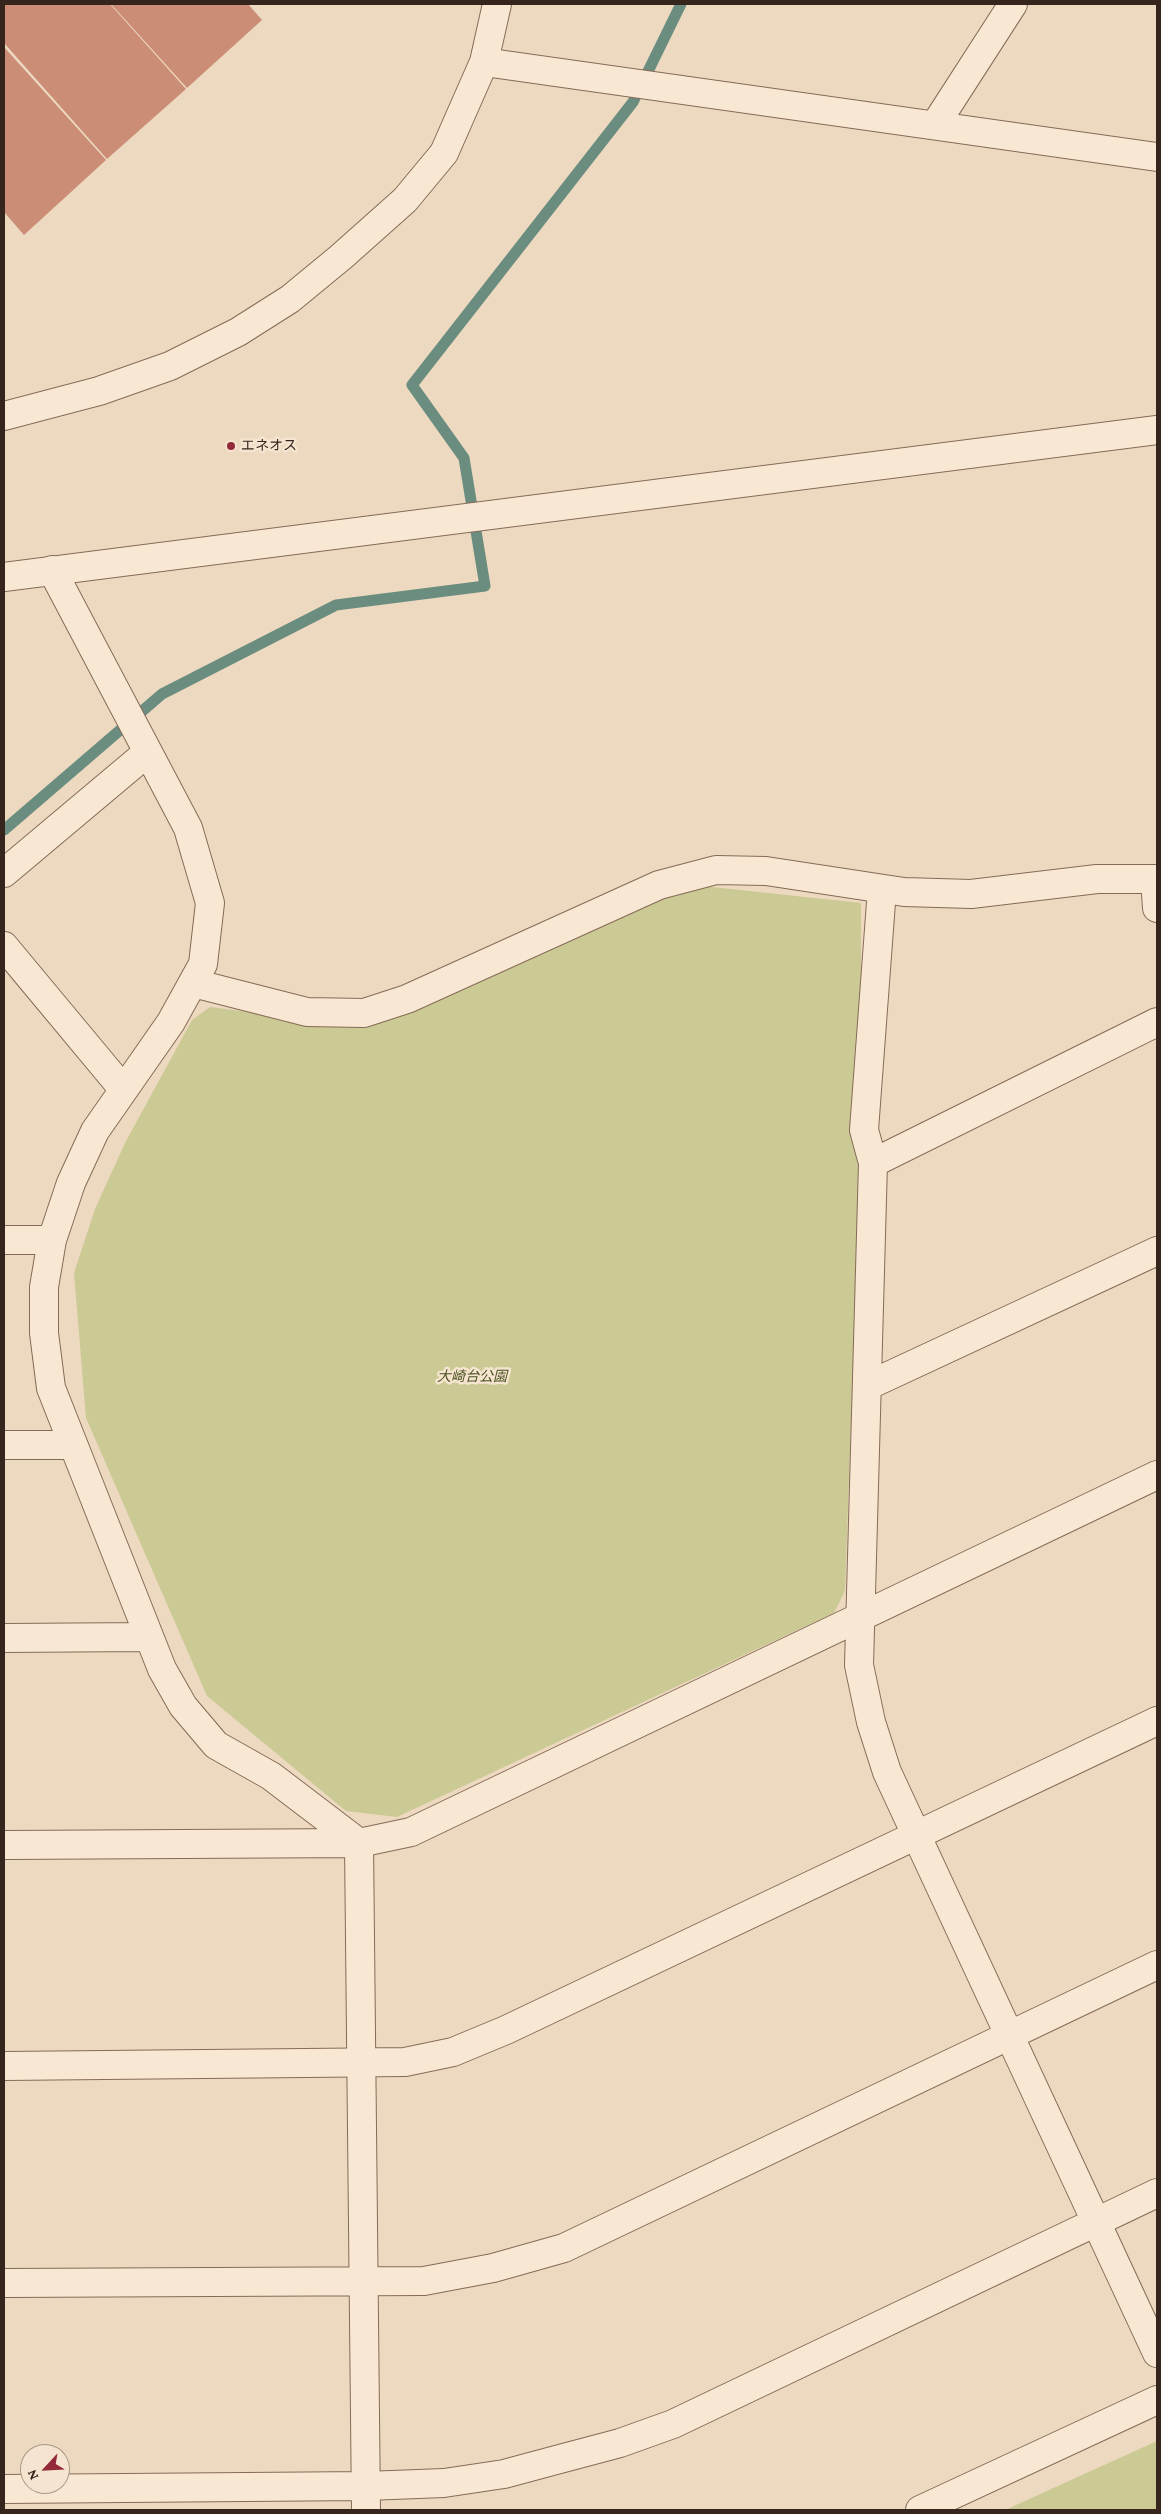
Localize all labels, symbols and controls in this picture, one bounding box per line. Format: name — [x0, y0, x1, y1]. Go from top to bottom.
place label: エネオス — [241, 438, 297, 454]
marker: エネオス — [225, 440, 237, 452]
park label: 大崎台公園 — [437, 1369, 507, 1385]
north arrow — [20, 2444, 70, 2494]
text: N — [23, 2467, 42, 2483]

